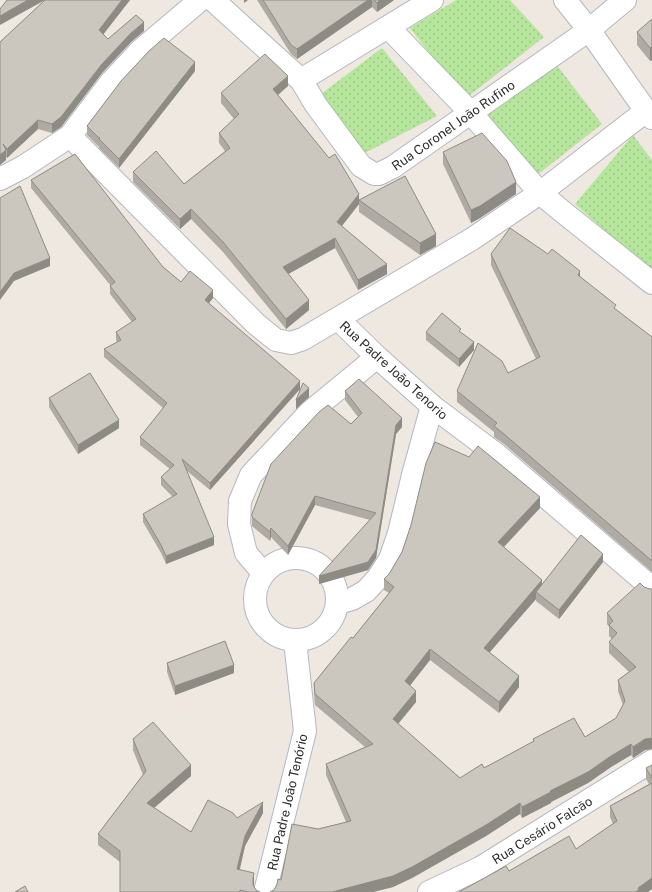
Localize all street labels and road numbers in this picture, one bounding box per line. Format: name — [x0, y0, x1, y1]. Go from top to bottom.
street label: Rua Coronel João Rufino — [389, 77, 518, 174]
street label: Rua Padre João Tenorio — [337, 318, 451, 423]
street label: Rua Padre João Tenório — [264, 732, 311, 872]
street label: Rua Cesário Falcão — [489, 794, 595, 867]

